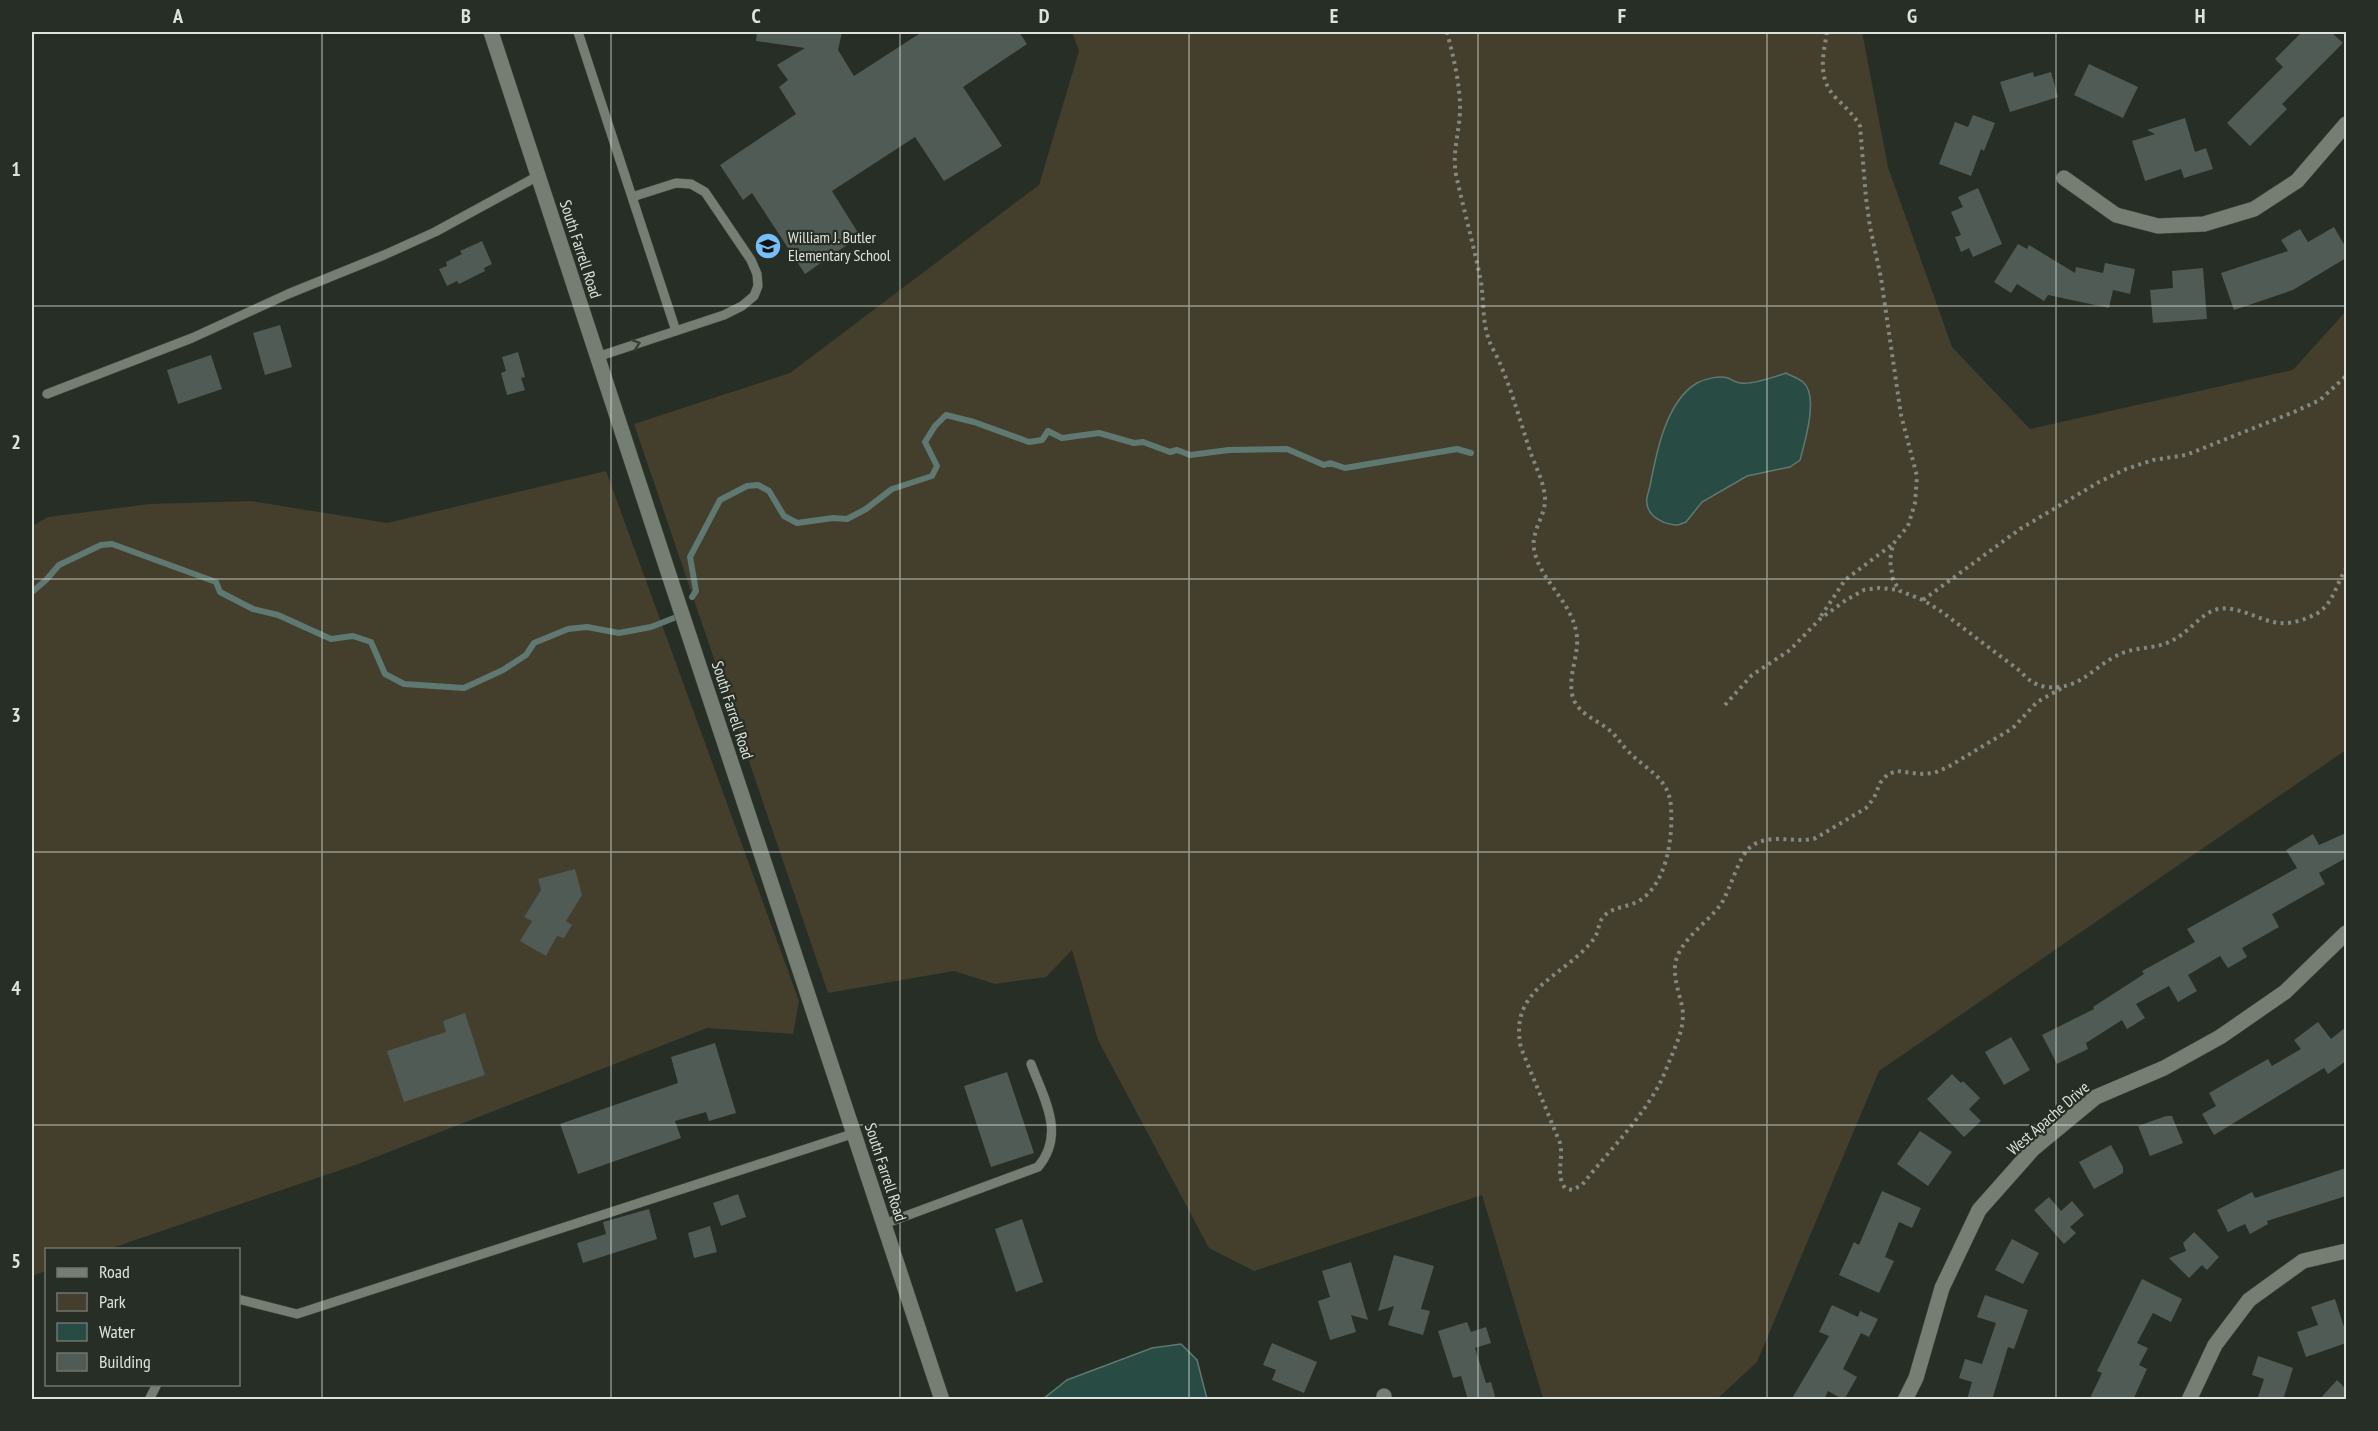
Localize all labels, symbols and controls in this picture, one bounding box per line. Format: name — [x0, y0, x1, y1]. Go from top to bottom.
text: A — [172, 3, 184, 29]
text: B — [461, 3, 471, 29]
text: C — [751, 3, 761, 29]
text: D — [1039, 3, 1050, 29]
text: E — [1330, 3, 1338, 29]
text: F — [1618, 3, 1626, 29]
text: G — [1907, 3, 1917, 29]
text: H — [2195, 3, 2205, 29]
text: 1 — [11, 156, 21, 182]
street label: South Farrell Road — [556, 197, 606, 301]
place label: William J. Butler Elementary School — [788, 227, 891, 265]
school or university icon: William J. Butler Elementary School — [753, 231, 783, 261]
one-way arrow — [630, 339, 641, 351]
text: 2 — [11, 429, 21, 455]
street label: South Farrell Road — [708, 658, 758, 762]
text: 3 — [11, 702, 21, 728]
text: 4 — [11, 975, 21, 1001]
street label: West Apache Drive — [2003, 1077, 2093, 1159]
street label: South Farrell Road — [861, 1120, 911, 1224]
text: 5 — [11, 1248, 21, 1274]
legend — [45, 1248, 240, 1386]
text: Road — [99, 1260, 130, 1283]
text: Park — [99, 1290, 126, 1313]
text: Water — [99, 1320, 135, 1343]
text: Building — [99, 1350, 151, 1373]

